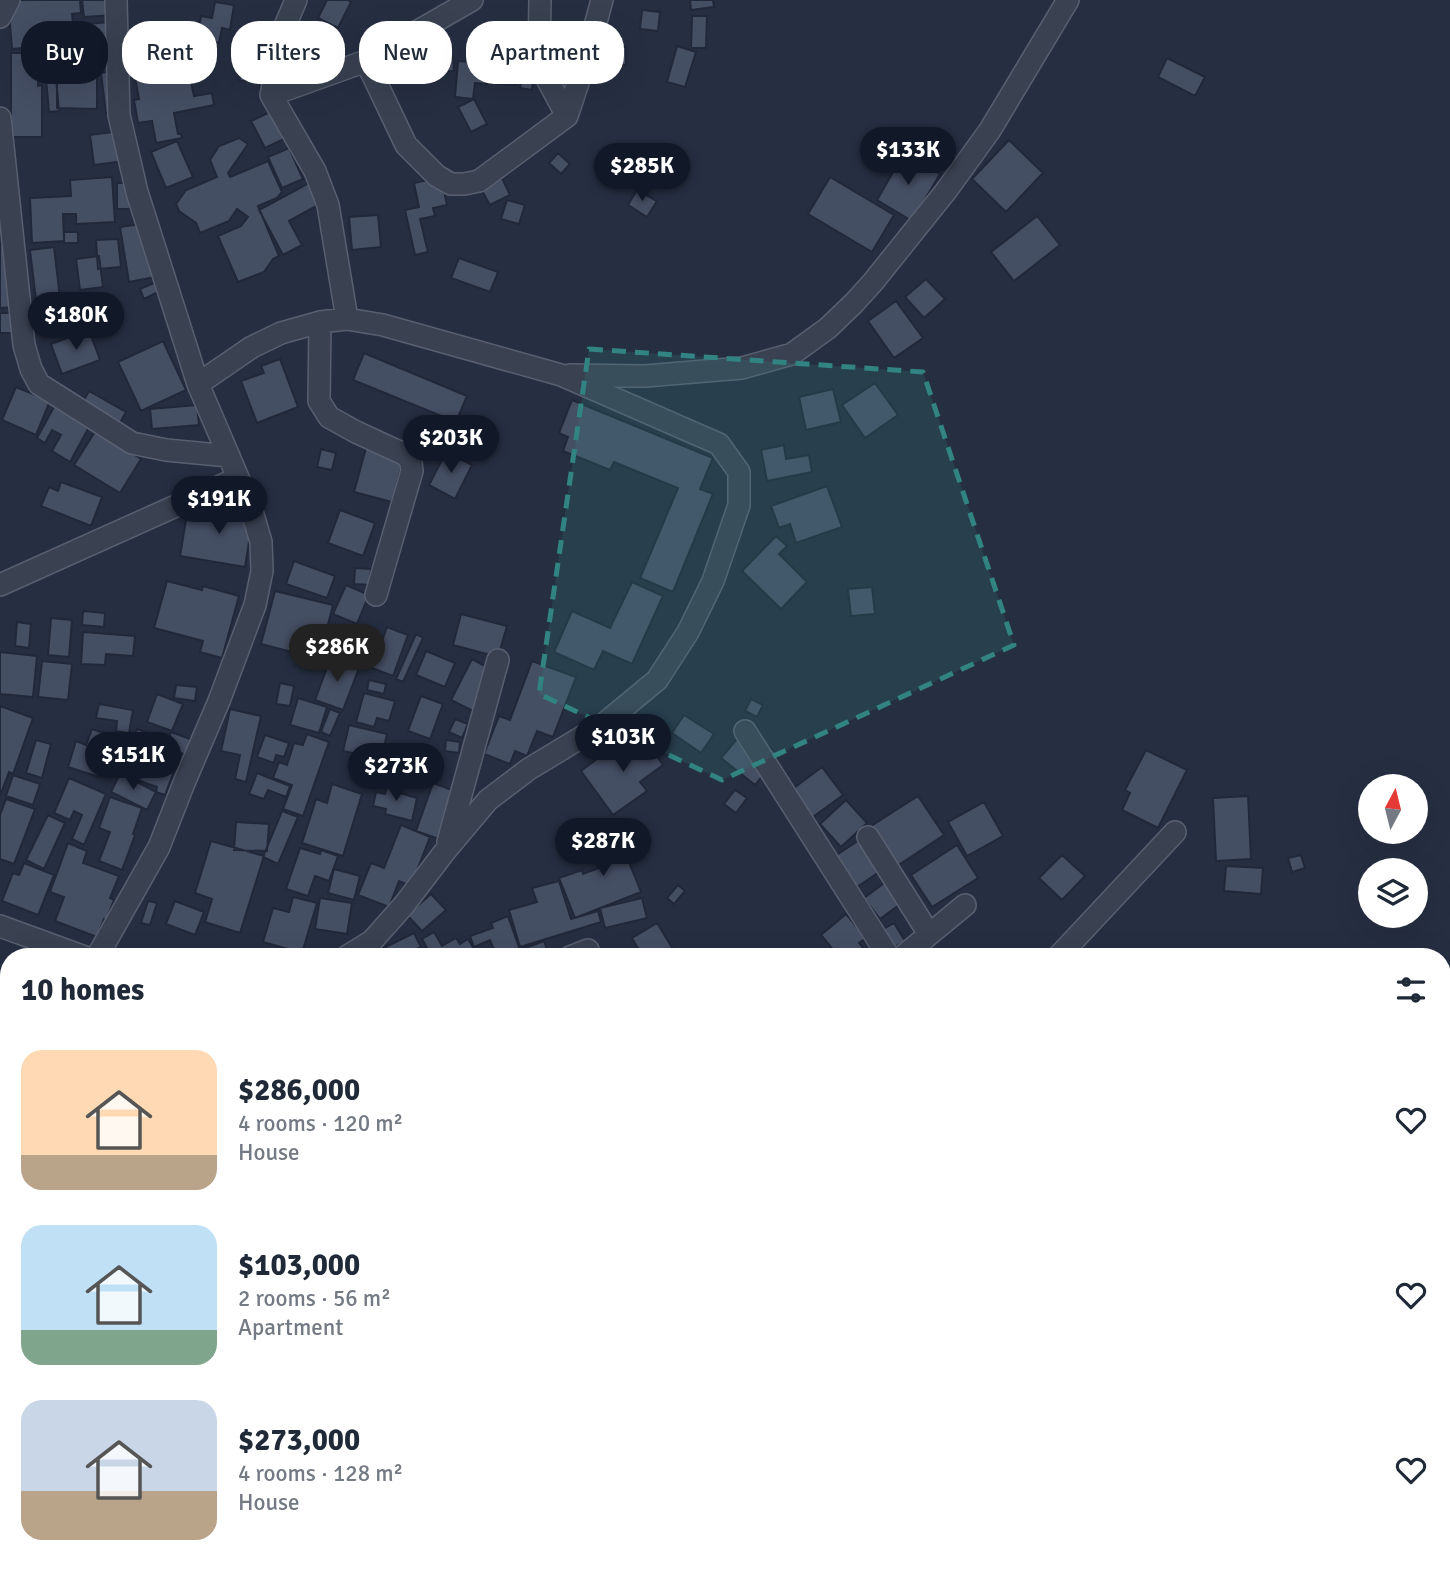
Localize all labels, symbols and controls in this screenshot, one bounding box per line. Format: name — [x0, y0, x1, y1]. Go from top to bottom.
chip: Buy — [21, 21, 108, 84]
chip: Rent — [122, 21, 217, 84]
chip: Filters — [231, 21, 345, 84]
chip: New — [359, 21, 452, 84]
chip: Apartment — [466, 21, 624, 84]
pin: $133K — [859, 128, 957, 187]
text: $133K — [876, 135, 940, 164]
pin: $285K — [593, 144, 691, 203]
text: $285K — [610, 151, 674, 180]
pin: $180K — [27, 292, 125, 352]
text: $180K — [44, 300, 108, 329]
pin: $203K — [402, 416, 500, 475]
text: $203K — [419, 423, 483, 452]
pin: $191K — [170, 476, 268, 536]
text: $191K — [187, 484, 251, 513]
pin: $286K — [288, 624, 386, 684]
text: $286K — [305, 632, 369, 661]
pin: $103K — [574, 714, 672, 774]
text: $103K — [591, 722, 655, 751]
pin: $151K — [84, 732, 182, 792]
text: $151K — [101, 740, 165, 769]
pin: $273K — [347, 744, 445, 803]
text: $273K — [364, 751, 428, 780]
north arrow — [1358, 774, 1428, 844]
map controls — [1358, 774, 1428, 928]
pin: $287K — [554, 818, 652, 878]
text: $287K — [571, 826, 635, 855]
button: layers — [1358, 858, 1428, 928]
icon: filters — [1392, 971, 1430, 1009]
text: 10 homes — [21, 972, 144, 1009]
text: $286,000 — [238, 1072, 360, 1109]
icon: home — [77, 1078, 161, 1162]
icon: heart — [1392, 1101, 1430, 1139]
text: 4 rooms · 120 m² — [238, 1109, 403, 1138]
text: House — [238, 1138, 300, 1167]
text: $103,000 — [238, 1247, 360, 1284]
icon: home — [77, 1253, 161, 1337]
icon: heart — [1392, 1276, 1430, 1314]
text: 2 rooms · 56 m² — [238, 1284, 391, 1313]
text: Apartment — [238, 1313, 343, 1342]
text: $273,000 — [238, 1422, 360, 1459]
icon: home — [77, 1428, 161, 1512]
icon: heart — [1392, 1451, 1430, 1489]
text: 4 rooms · 128 m² — [238, 1459, 403, 1488]
text: House — [238, 1488, 300, 1517]

